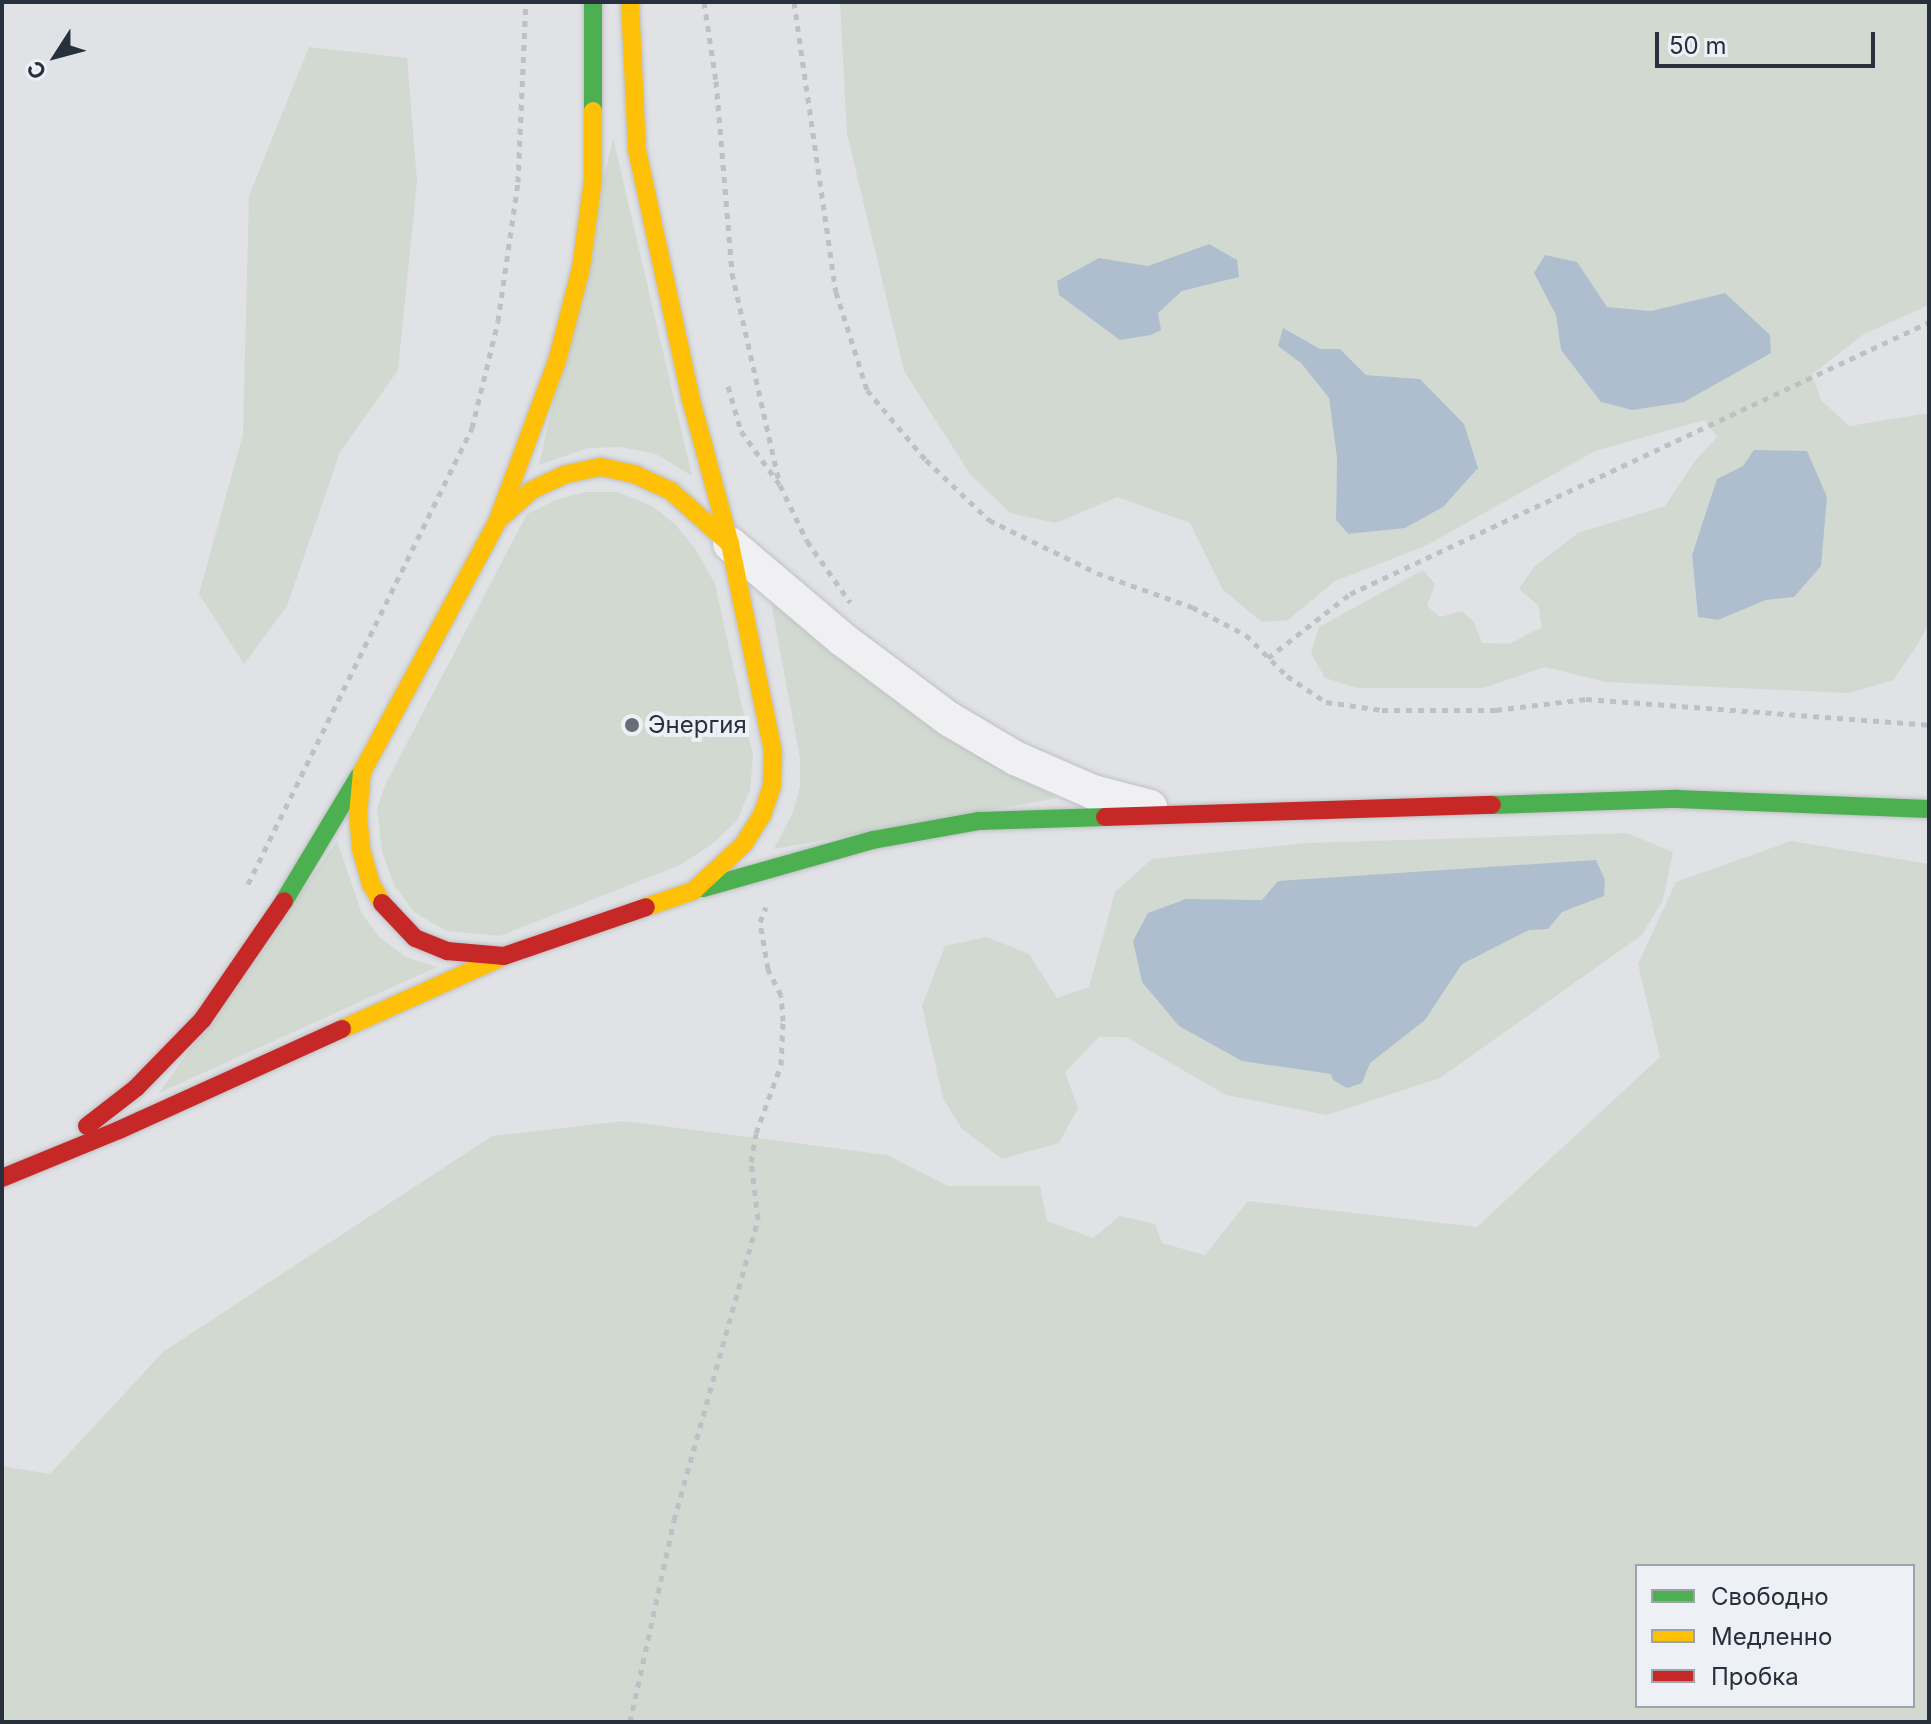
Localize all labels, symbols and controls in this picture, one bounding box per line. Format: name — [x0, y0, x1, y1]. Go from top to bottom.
north arrow — [16, 16, 96, 96]
scale bar — [1659, 16, 1879, 66]
text: 50 m — [1669, 31, 1727, 60]
text: С — [21, 56, 52, 84]
place label: Энергия — [648, 711, 747, 739]
marker: Энергия — [623, 716, 641, 734]
legend — [1635, 1564, 1915, 1708]
text: Свободно — [1711, 1582, 1829, 1611]
text: Медленно — [1711, 1622, 1832, 1651]
text: Пробка — [1711, 1662, 1799, 1691]

